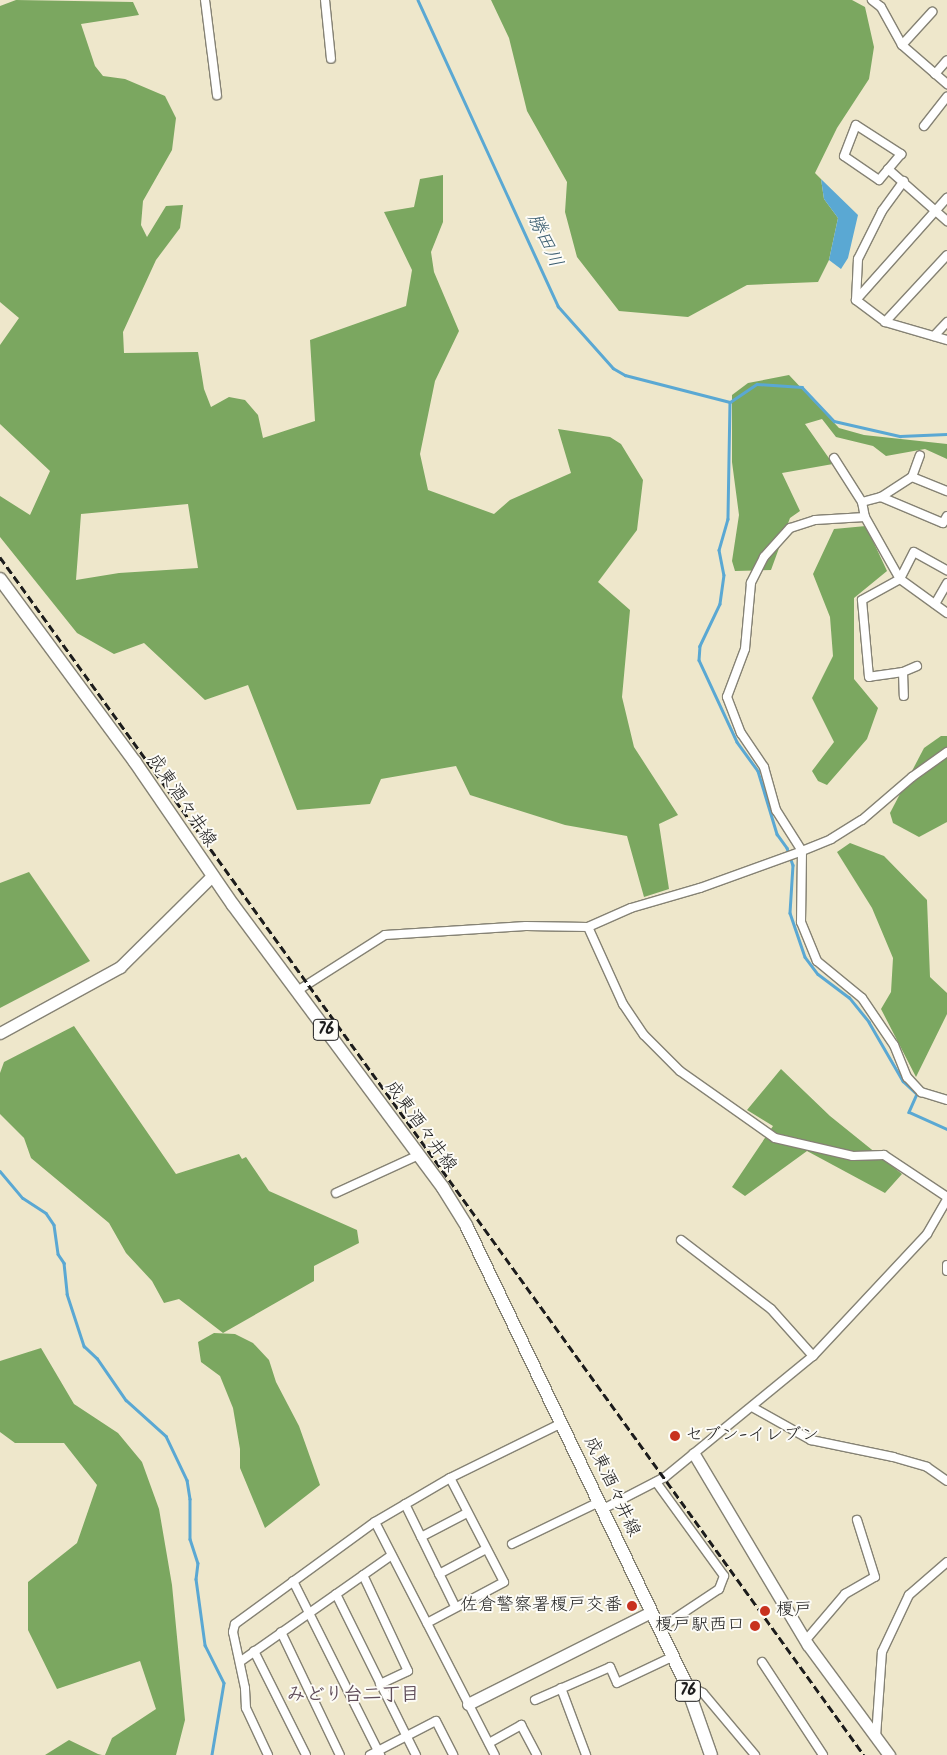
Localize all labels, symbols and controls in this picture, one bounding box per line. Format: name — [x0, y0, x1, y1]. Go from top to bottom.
water label: 勝田川 — [522, 210, 566, 272]
street label: 成東酒々井線 — [142, 750, 220, 852]
road number: 76 — [312, 1016, 340, 1044]
street label: 成東酒々井線 — [380, 1077, 460, 1177]
place label: セブン-イレブン — [685, 1425, 819, 1447]
marker: セブン-イレブン — [669, 1430, 681, 1442]
street label: 成東酒々井線 — [578, 1433, 644, 1541]
place label: 佐倉警察署榎戸交番 — [460, 1595, 622, 1617]
marker: 佐倉警察署榎戸交番 — [626, 1600, 638, 1612]
place label: 榎戸 — [776, 1600, 812, 1622]
marker: 榎戸 — [758, 1604, 772, 1618]
place label: 榎戸駅西口 — [655, 1615, 745, 1637]
marker: 榎戸駅西口 — [749, 1620, 761, 1632]
road number: 76 — [674, 1678, 702, 1704]
district label: みどり台二丁目 — [287, 1685, 419, 1707]

